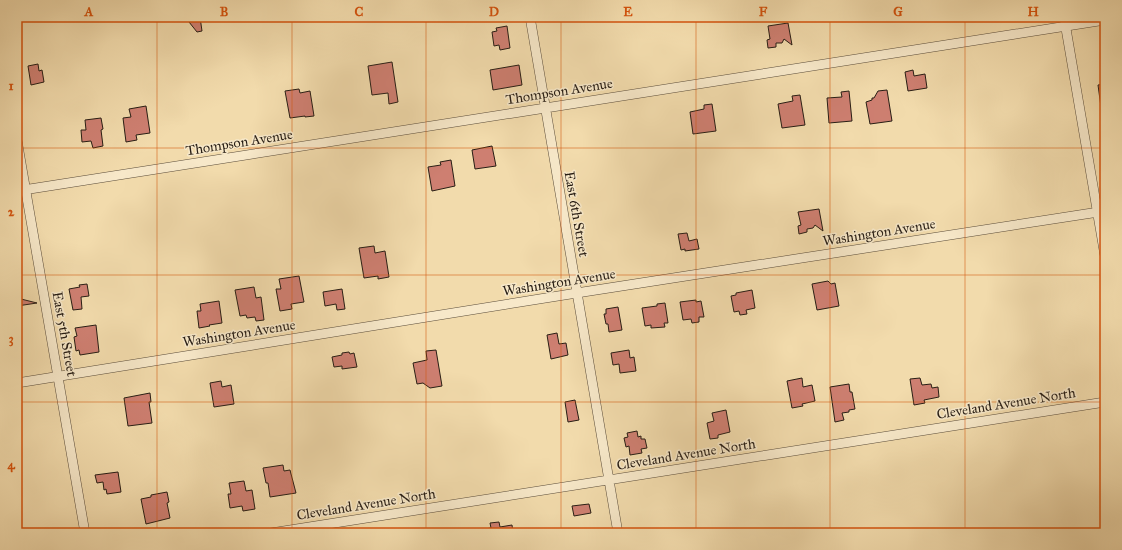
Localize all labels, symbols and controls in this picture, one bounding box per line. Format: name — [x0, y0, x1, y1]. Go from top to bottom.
text: A — [84, 4, 94, 20]
text: B — [220, 4, 229, 20]
text: C — [355, 4, 364, 20]
text: D — [489, 4, 499, 20]
text: E — [623, 4, 633, 20]
text: F — [759, 4, 768, 20]
text: G — [893, 4, 903, 20]
text: H — [1027, 4, 1039, 20]
street label: Thompson Avenue — [504, 75, 614, 108]
text: 1 — [8, 78, 14, 94]
street label: Thompson Avenue — [184, 126, 294, 159]
street label: East 6th Street — [561, 170, 592, 258]
text: 2 — [8, 204, 15, 220]
street label: Washington Avenue — [821, 215, 937, 250]
street label: Washington Avenue — [501, 265, 617, 300]
street label: East 5th Street — [49, 290, 80, 378]
street label: Washington Avenue — [181, 316, 297, 351]
text: 3 — [8, 331, 14, 347]
street label: Cleveland Avenue North — [935, 384, 1077, 423]
street label: Cleveland Avenue North — [615, 435, 757, 474]
text: 4 — [7, 457, 15, 473]
street label: Cleveland Avenue North — [295, 485, 437, 524]

